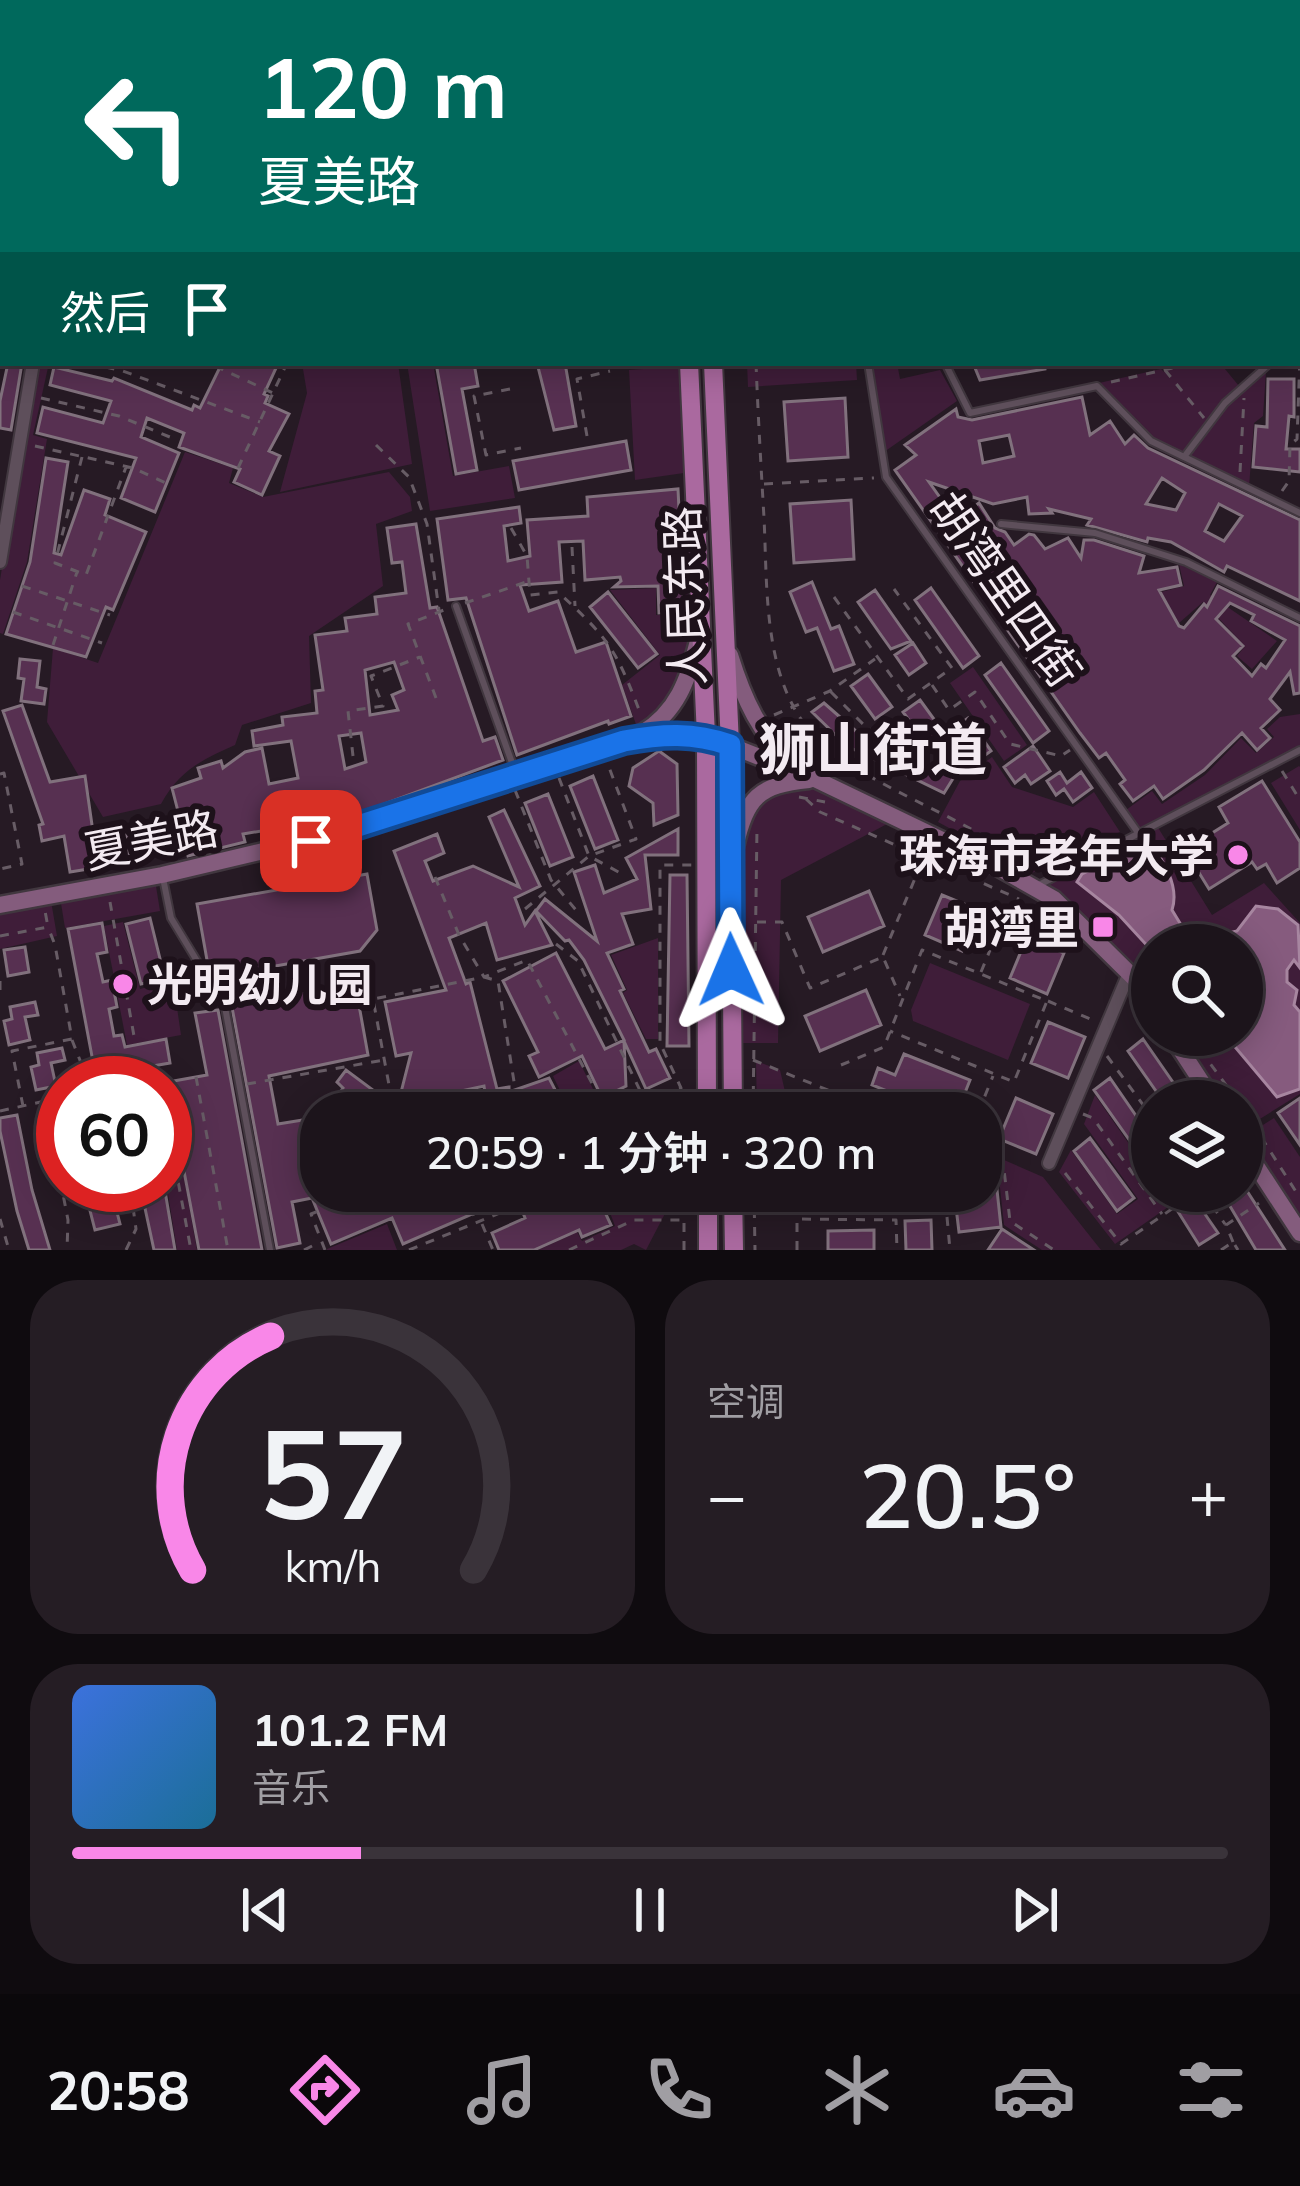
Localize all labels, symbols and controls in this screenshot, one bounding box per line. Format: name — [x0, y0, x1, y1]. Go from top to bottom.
text: 120 m — [258, 34, 508, 139]
icon: left — [60, 48, 216, 204]
text: 夏美路 — [258, 147, 420, 215]
icon: arrive — [174, 276, 240, 342]
text: 然后 — [60, 284, 150, 340]
street label: 胡湾里四街 — [919, 481, 1093, 697]
street label: 人民东路 — [653, 505, 715, 687]
district label: 狮山街道 — [759, 713, 987, 784]
pin — [260, 790, 362, 892]
street label: 夏美路 — [79, 799, 223, 879]
icon: arrive — [278, 808, 344, 874]
place label: 珠海市老年大学 — [899, 827, 1214, 883]
marker: 珠海市老年大学 — [1225, 842, 1251, 868]
place label: 胡湾里 — [944, 899, 1079, 955]
position arrow — [668, 907, 794, 1033]
marker: 胡湾里 — [1090, 914, 1116, 940]
map controls — [1131, 924, 1263, 1212]
button: search — [1131, 924, 1263, 1056]
place label: 光明幼儿园 — [147, 956, 372, 1012]
marker: 光明幼儿园 — [110, 971, 136, 997]
speed limit sign: 60 — [36, 1056, 192, 1212]
button: layers — [1131, 1080, 1263, 1212]
text: 20:59 · 1 分钟 · 320 m — [426, 1124, 876, 1180]
text: 空调 — [707, 1377, 785, 1426]
text: 57 — [258, 1394, 407, 1550]
text: 20.5° — [859, 1438, 1076, 1551]
text: − — [707, 1453, 747, 1536]
text: + — [1188, 1453, 1228, 1536]
text: km/h — [284, 1539, 381, 1593]
text: 101.2 FM — [252, 1701, 448, 1757]
text: 音乐 — [252, 1763, 330, 1812]
icon: previous — [232, 1877, 298, 1943]
icon: pause — [617, 1877, 683, 1943]
icon: next — [1002, 1877, 1068, 1943]
icon: directions — [283, 2048, 367, 2132]
icon: music — [460, 2048, 544, 2132]
icon: phone — [637, 2048, 721, 2132]
icon: climate — [815, 2048, 899, 2132]
icon: car — [992, 2048, 1076, 2132]
icon: filters — [1169, 2048, 1253, 2132]
text: 20:58 — [47, 2056, 190, 2124]

